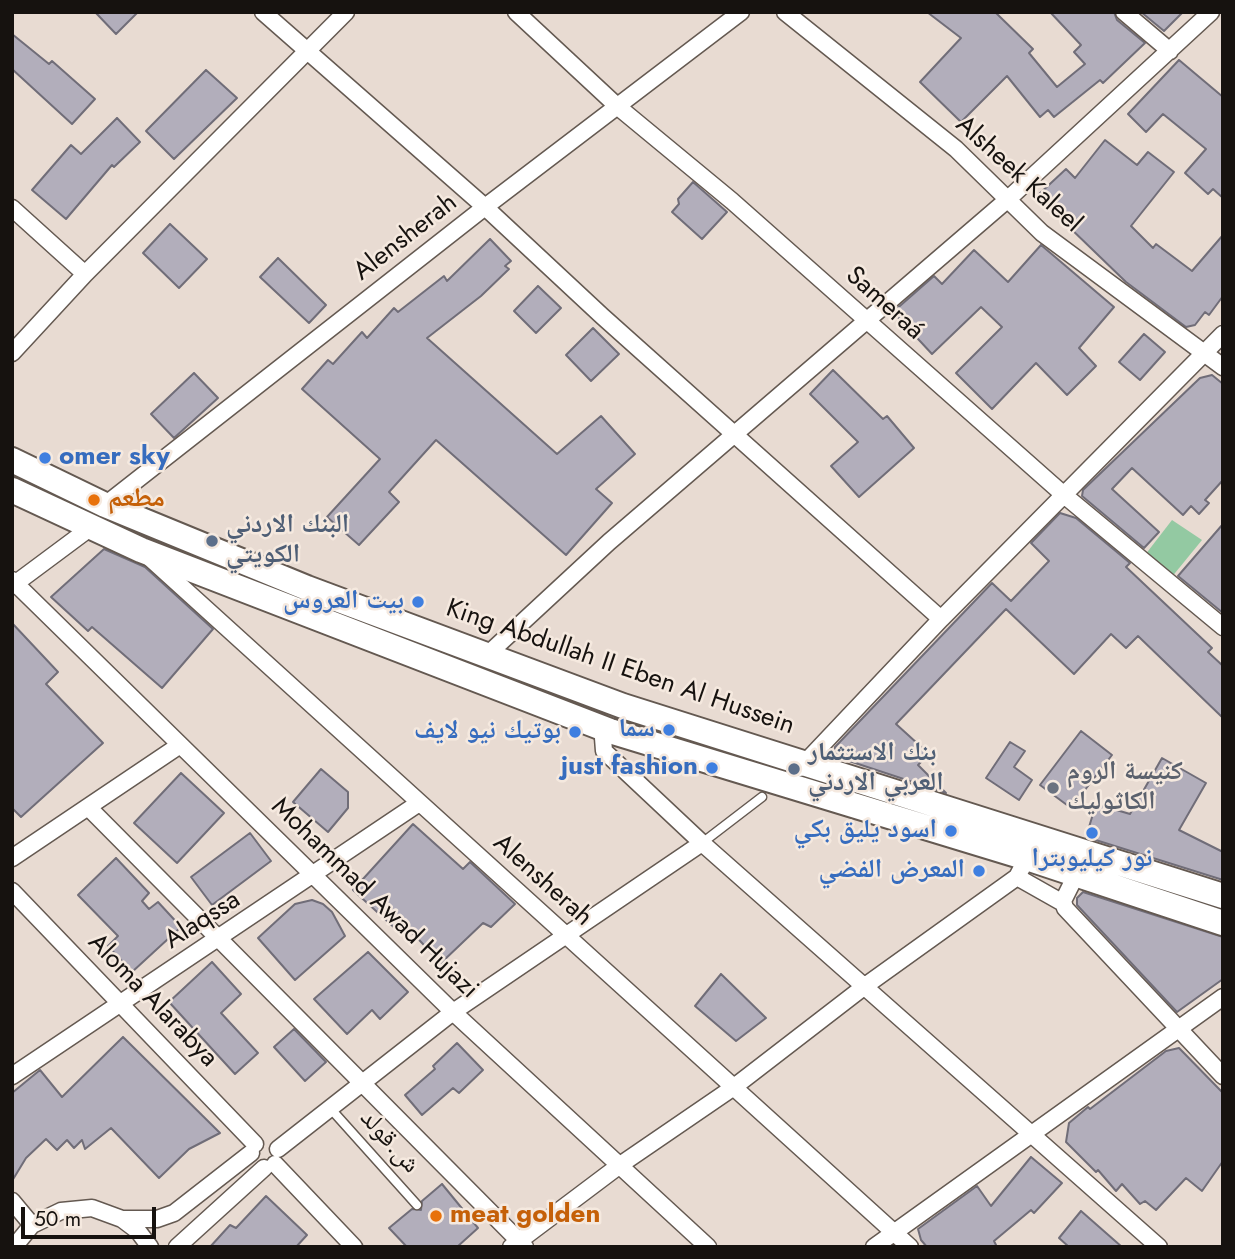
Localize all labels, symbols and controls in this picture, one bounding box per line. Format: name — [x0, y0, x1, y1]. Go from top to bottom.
street label: Alsheek Kaleel — [948, 110, 1088, 240]
street label: Alensherah — [348, 188, 464, 288]
street label: Sameraá — [838, 261, 930, 347]
place label: omer sky — [59, 442, 170, 474]
marker: omer sky — [37, 450, 53, 466]
place label: مطعم — [108, 484, 165, 516]
marker: مطعم — [86, 492, 102, 508]
place label: البنك الاردني الكويتي — [226, 510, 349, 572]
marker: البنك الاردني الكويتي — [204, 533, 220, 549]
place label: بيت العروس — [283, 586, 404, 618]
marker: بيت العروس — [410, 594, 426, 610]
street label: King Abdullah II Eben Al Hussein — [442, 594, 798, 742]
place label: سما — [619, 714, 655, 746]
place label: بوتيك نيو لايف — [414, 716, 561, 748]
marker: سما — [661, 722, 677, 738]
marker: بوتيك نيو لايف — [567, 724, 583, 740]
place label: بنك الاستثمار العربي الاردني — [808, 738, 944, 800]
place label: just fashion — [561, 752, 698, 784]
place label: كنيسة الروم الكاثوليك — [1067, 757, 1183, 818]
marker: just fashion — [704, 760, 720, 776]
marker: بنك الاستثمار العربي الاردني — [786, 761, 802, 777]
marker: كنيسة الروم الكاثوليك — [1045, 780, 1061, 796]
street label: Mohammad Awad Hujazi — [264, 792, 484, 1006]
place label: اسود يليق بكي — [794, 815, 937, 847]
marker: اسود يليق بكي — [943, 823, 959, 839]
marker: نور كيليوبترا — [1084, 825, 1100, 841]
street label: Alensherah — [486, 828, 598, 934]
place label: نور كيليوبترا — [1032, 844, 1152, 876]
place label: المعرض الفضي — [818, 855, 965, 887]
marker: المعرض الفضي — [971, 863, 987, 879]
street label: Alaqssa — [159, 885, 247, 957]
street label: Aloma Alarabya — [81, 928, 223, 1074]
street label: ش.قولد — [352, 1104, 426, 1180]
scale bar — [24, 1192, 159, 1236]
place label: meat golden — [450, 1200, 600, 1232]
text: 50 m — [34, 1204, 81, 1234]
marker: meat golden — [428, 1208, 444, 1224]

